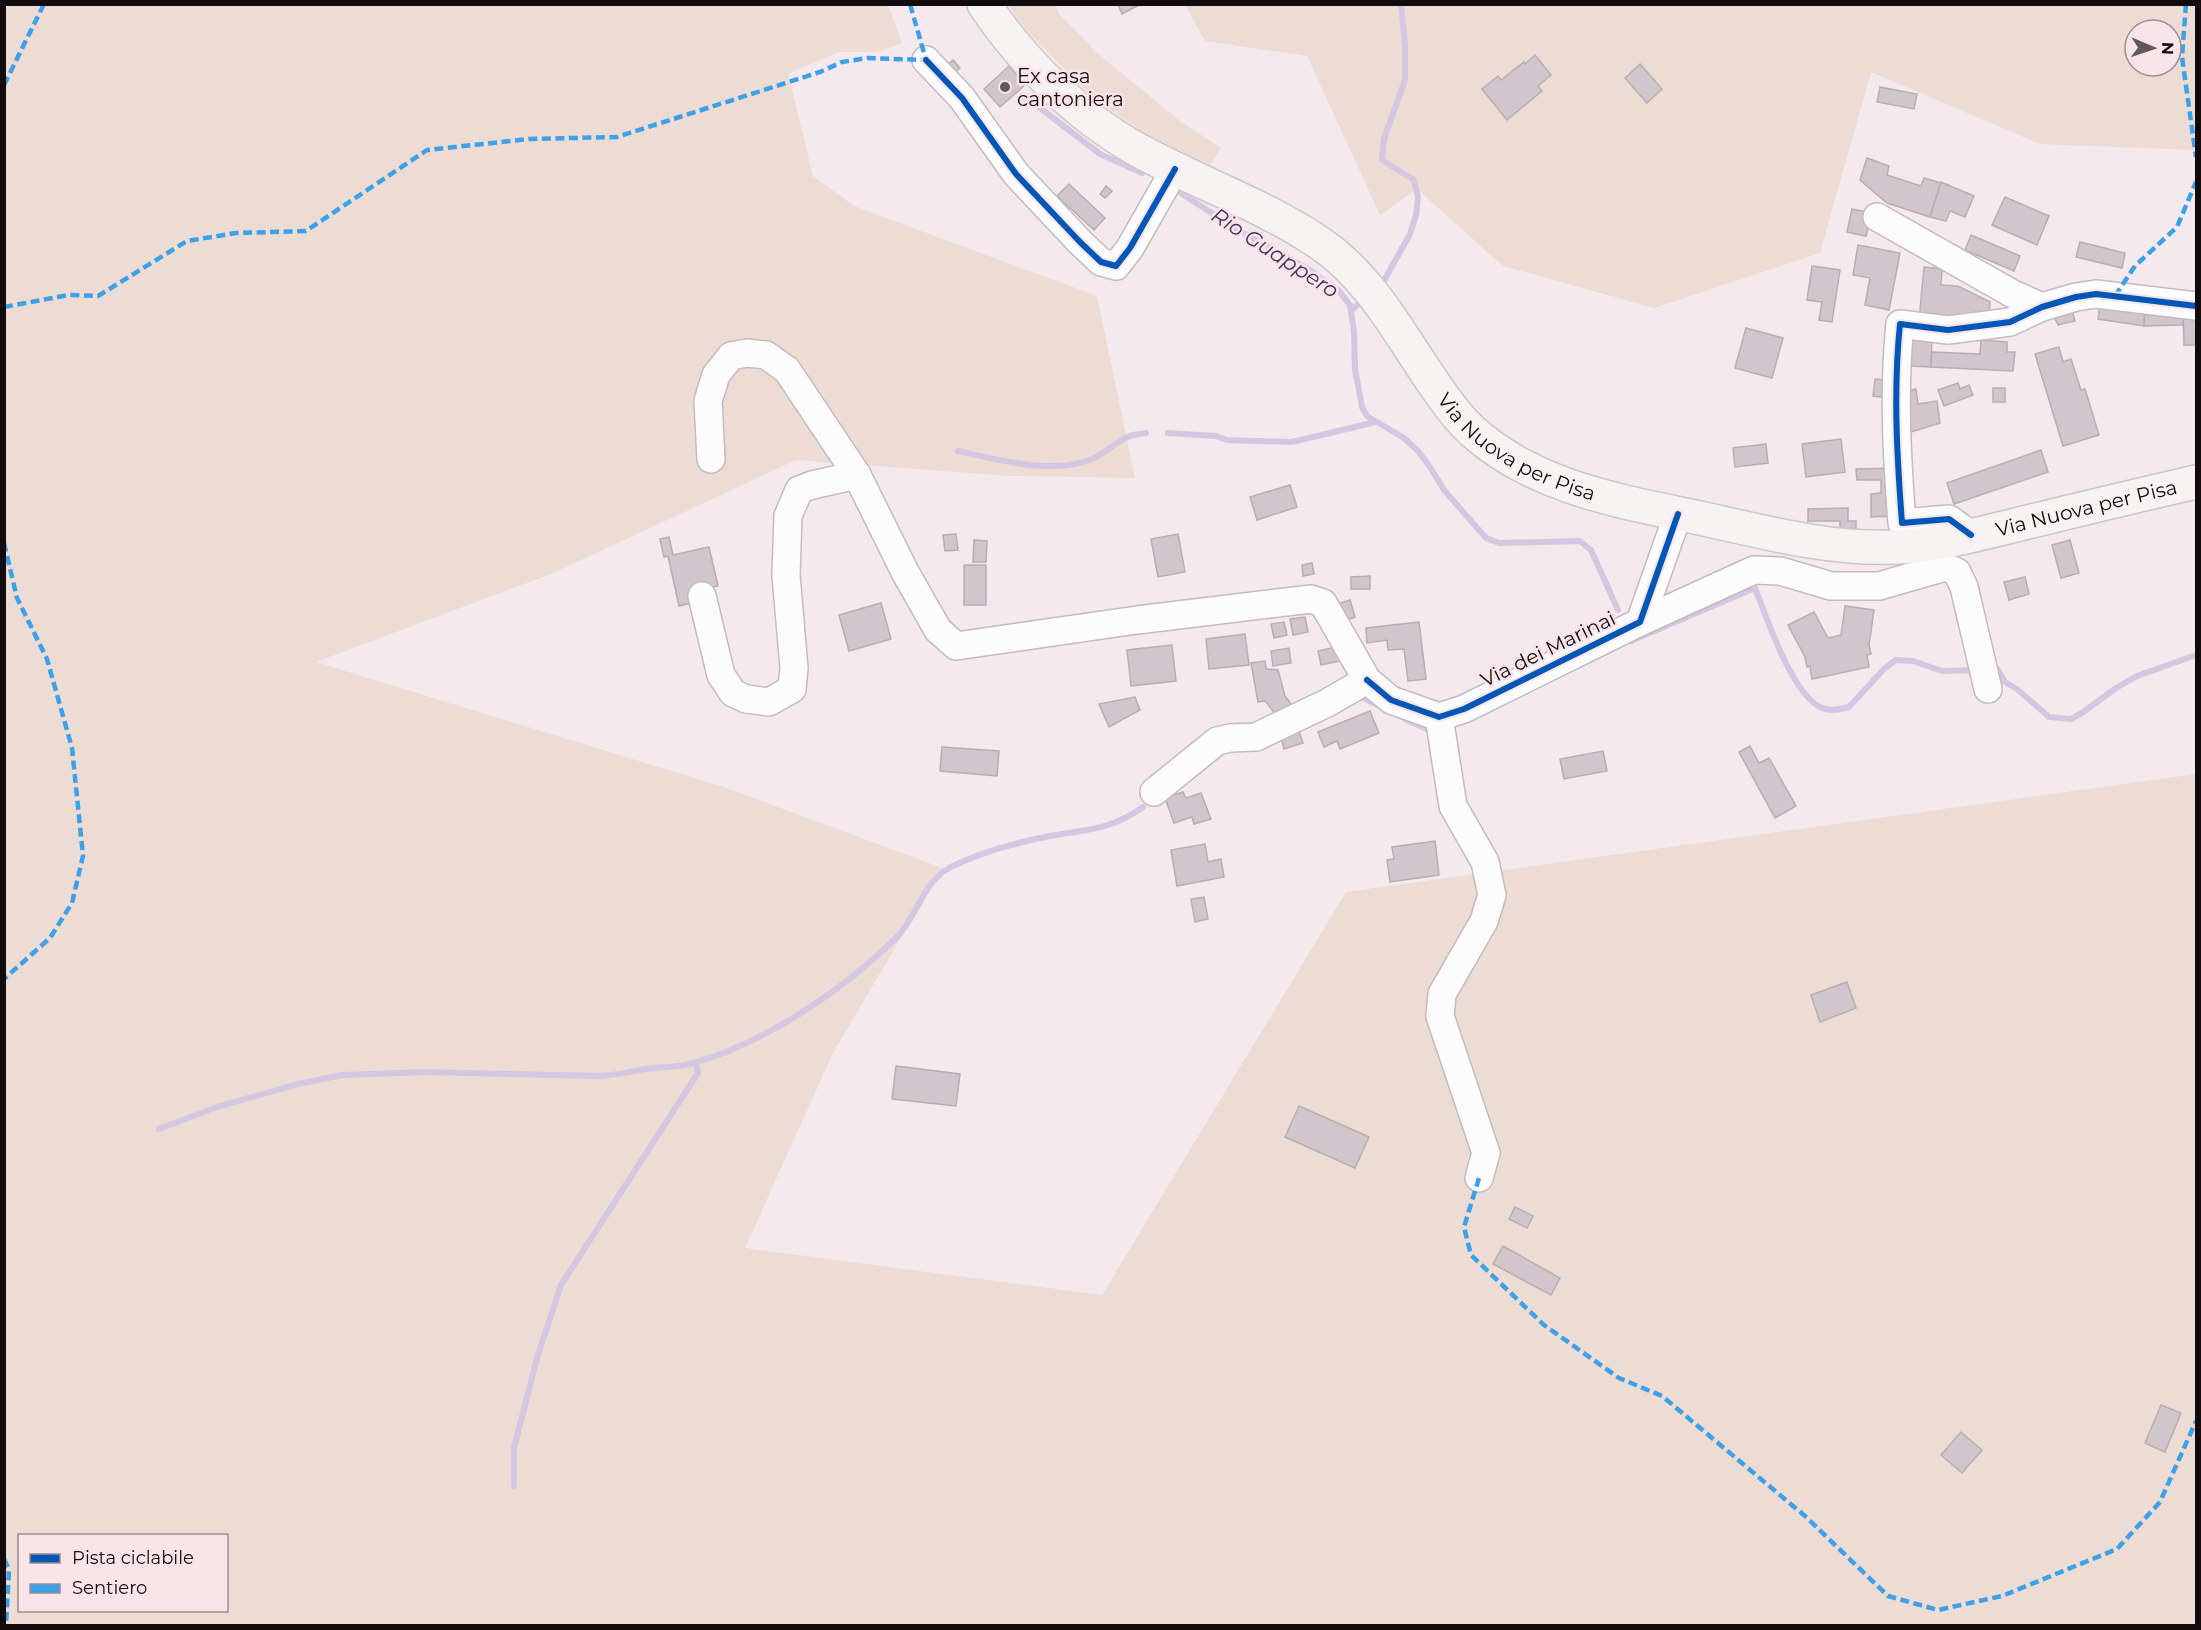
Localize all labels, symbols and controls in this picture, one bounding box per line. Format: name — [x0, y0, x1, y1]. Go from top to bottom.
north arrow — [2123, 18, 2183, 78]
text: N — [2158, 42, 2177, 55]
place label: Ex casa cantoniera — [1017, 64, 1124, 111]
marker: Ex casa cantoniera — [998, 80, 1012, 94]
water label: Rio Guappero — [1207, 202, 1344, 303]
street label: Via Nuova per Pisa — [1432, 388, 1598, 506]
street label: Via Nuova per Pisa — [1993, 475, 2179, 542]
street label: Via dei Marinai — [1477, 606, 1619, 692]
legend — [18, 1534, 228, 1612]
text: Pista ciclabile — [72, 1547, 194, 1569]
text: Sentiero — [72, 1577, 147, 1599]

